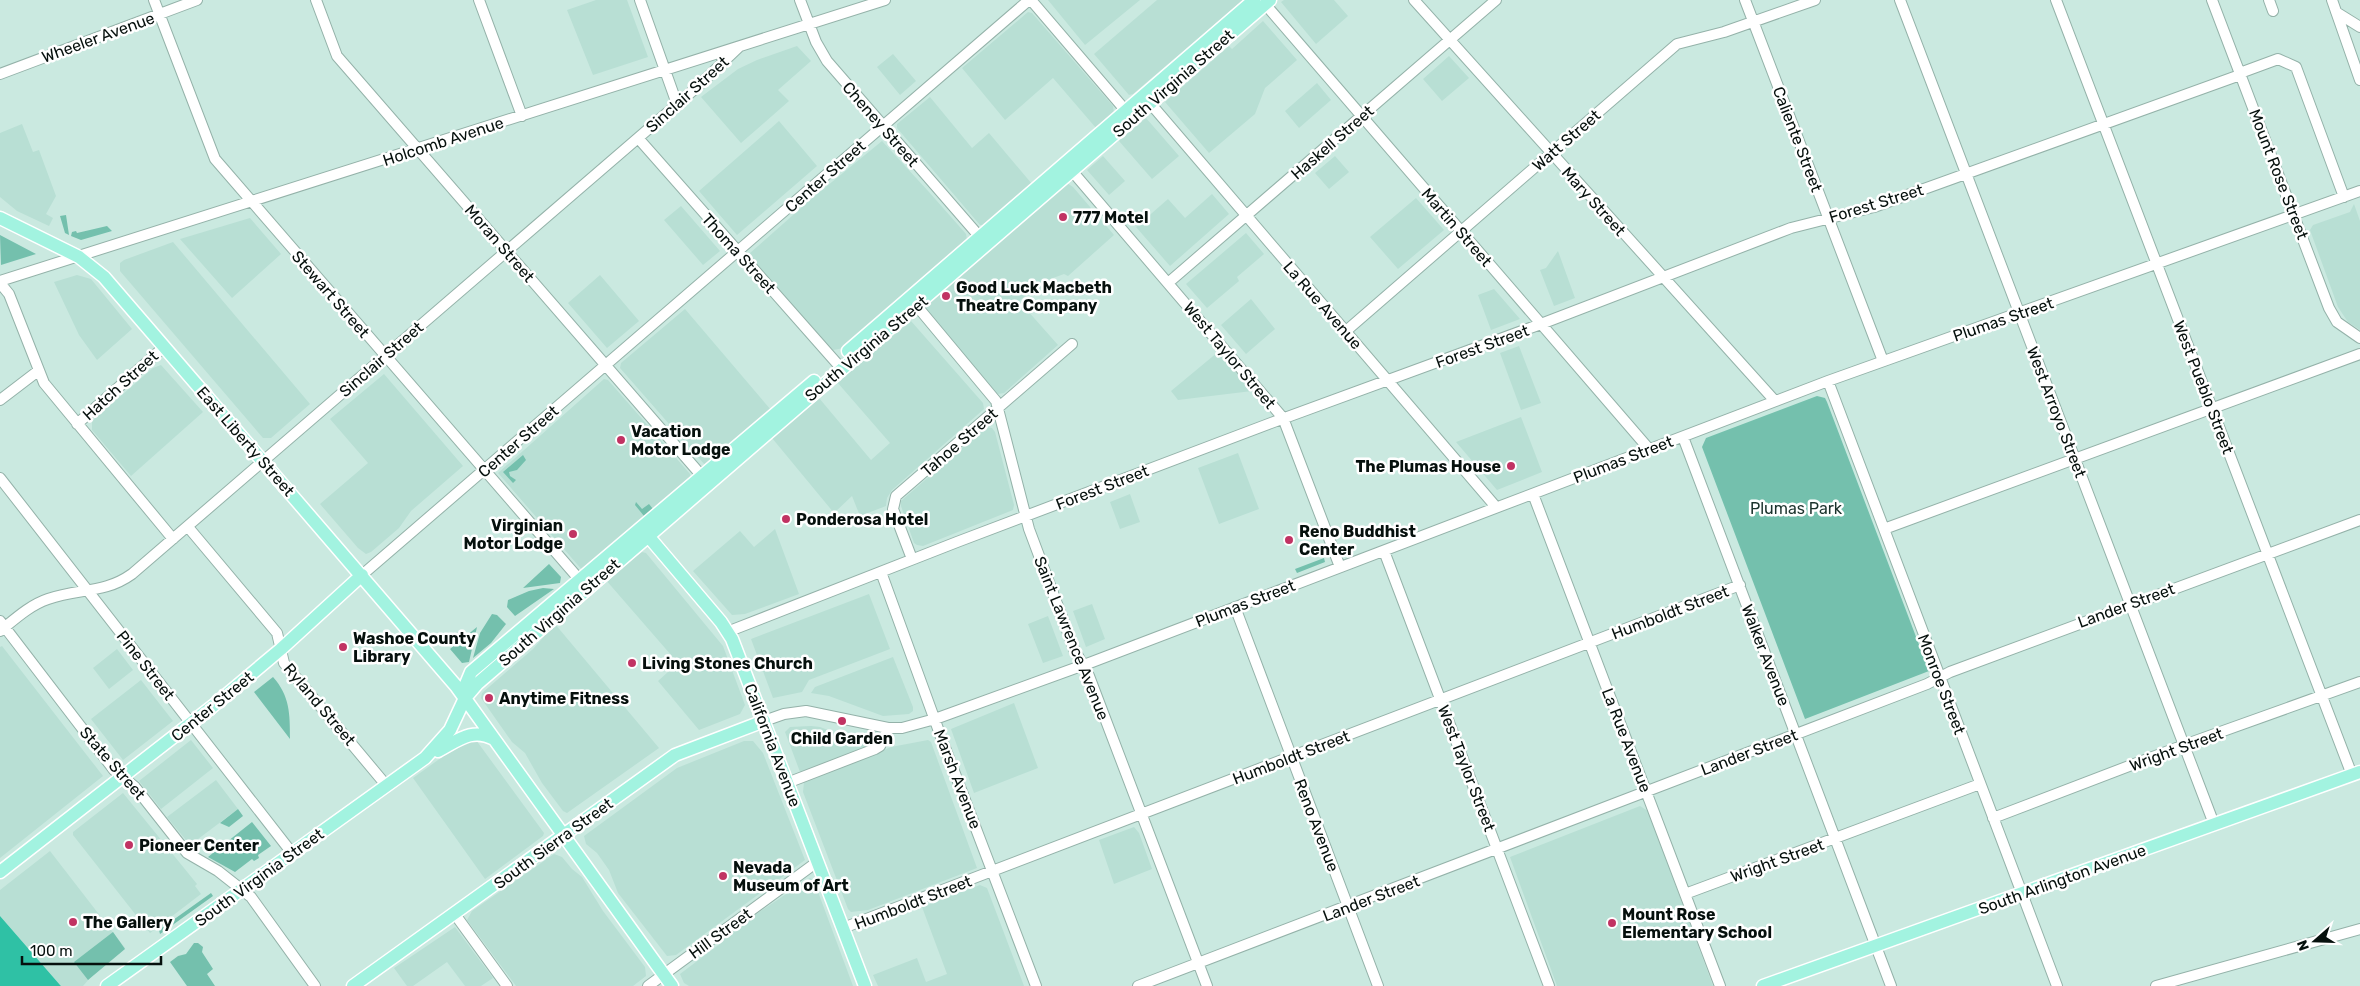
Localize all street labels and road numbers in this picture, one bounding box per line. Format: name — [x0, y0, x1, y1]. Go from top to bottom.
street label: Wheeler Avenue — [39, 8, 157, 67]
street label: South Virginia Street — [1109, 26, 1238, 141]
street label: Sinclair Street — [642, 52, 733, 137]
street label: Cheney Street — [839, 78, 923, 171]
street label: Caliente Street — [1769, 84, 1826, 194]
street label: Haskell Street — [1287, 101, 1378, 183]
street label: Watt Street — [1528, 106, 1604, 175]
street label: Mount Rose Street — [2245, 106, 2312, 242]
street label: Holcomb Avenue — [380, 113, 506, 170]
street label: Center Street — [781, 136, 869, 216]
street label: Mary Street — [1558, 163, 1630, 240]
street label: Forest Street — [1827, 180, 1926, 227]
street label: Martin Street — [1417, 184, 1496, 270]
street label: Moran Street — [461, 201, 538, 286]
street label: Thoma Street — [698, 209, 780, 297]
street label: Stewart Street — [288, 247, 374, 342]
street label: La Rue Avenue — [1279, 257, 1366, 353]
street label: South Virginia Street — [801, 291, 932, 405]
street label: Plumas Street — [1950, 293, 2056, 346]
street label: West Taylor Street — [1179, 298, 1280, 413]
street label: Sinclair Street — [336, 318, 427, 401]
street label: West Pueblo Street — [2169, 318, 2238, 457]
street label: Forest Street — [1433, 321, 1531, 372]
street label: West Arroyo Street — [2023, 344, 2090, 480]
street label: Hatch Street — [79, 346, 162, 424]
street label: East Liberty Street — [193, 383, 298, 500]
street label: Center Street — [474, 401, 562, 481]
street label: Tahoe Street — [917, 404, 1001, 481]
street label: Plumas Street — [1571, 432, 1676, 487]
street label: Forest Street — [1053, 461, 1151, 514]
street label: Saint Lawrence Avenue — [1030, 554, 1113, 723]
street label: South Virginia Street — [495, 555, 624, 670]
street label: Plumas Street — [1193, 576, 1298, 631]
street label: Lander Street — [2075, 579, 2177, 632]
street label: Humboldt Street — [1609, 581, 1731, 644]
street label: Walker Avenue — [1737, 602, 1794, 709]
street label: Pine Street — [113, 627, 179, 704]
street label: Monroe Street — [1914, 631, 1969, 737]
street label: Ryland Street — [280, 659, 359, 749]
street label: Center Street — [167, 667, 257, 745]
street label: California Avenue — [740, 681, 805, 810]
street label: La Rue Avenue — [1598, 685, 1655, 795]
street label: West Taylor Street — [1434, 702, 1499, 834]
street label: State Street — [76, 723, 149, 804]
street label: Wright Street — [2127, 724, 2226, 775]
street label: Lander Street — [1698, 725, 1800, 780]
street label: Humboldt Street — [1230, 726, 1352, 789]
street label: Marsh Avenue — [930, 727, 985, 832]
street label: Reno Avenue — [1290, 776, 1343, 874]
street label: South Sierra Street — [490, 794, 617, 893]
street label: South Virginia Street — [191, 824, 327, 930]
street label: Wright Street — [1728, 835, 1827, 886]
street label: South Arlington Avenue — [1976, 840, 2148, 919]
street label: Humboldt Street — [852, 871, 974, 934]
street label: Lander Street — [1320, 871, 1422, 926]
street label: Hill Street — [685, 904, 756, 963]

